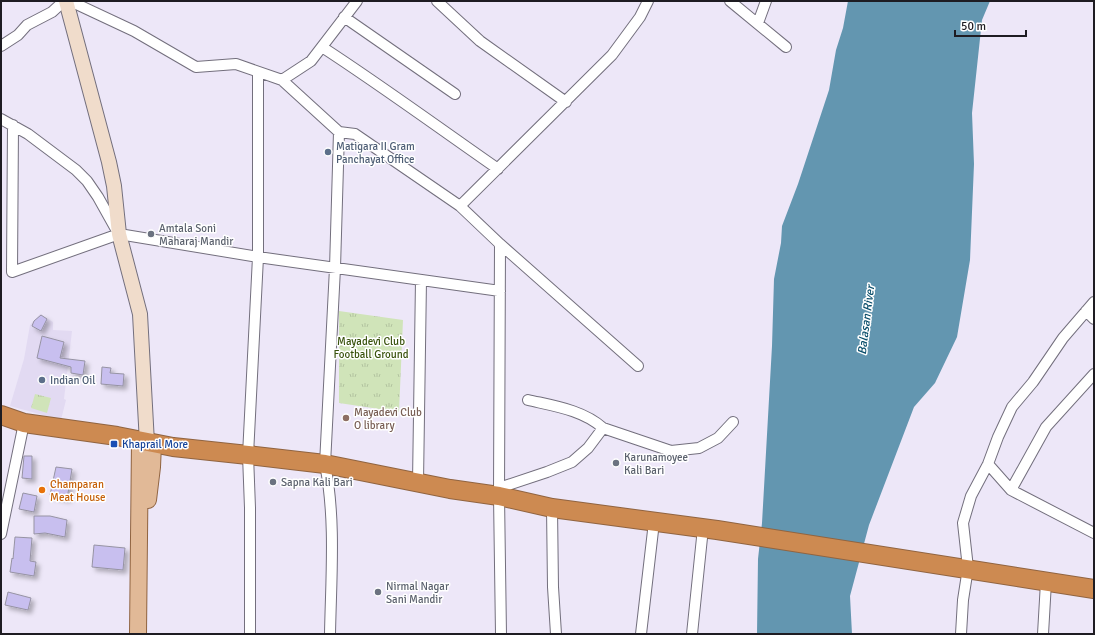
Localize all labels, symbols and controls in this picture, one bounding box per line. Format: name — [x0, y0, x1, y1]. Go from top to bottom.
scale bar — [955, 12, 1026, 38]
text: 50 m — [961, 19, 986, 34]
place label: Matigara II Gram Panchayat Office — [336, 140, 415, 166]
marker: Matigara II Gram Panchayat Office — [323, 147, 333, 157]
place label: Amtala Soni Maharaj Mandir — [159, 222, 233, 248]
marker: Amtala Soni Maharaj Mandir — [146, 229, 156, 239]
water label: Balasan River — [855, 283, 878, 355]
park label: Mayadevi Club Football Ground — [333, 335, 409, 361]
place label: Indian Oil — [50, 374, 96, 387]
marker: Indian Oil — [37, 375, 47, 385]
place label: Mayadevi Club O library — [354, 406, 422, 432]
marker: Mayadevi Club O library — [341, 413, 351, 423]
place label: Khaprail More — [122, 438, 188, 451]
marker: Khaprail More — [109, 439, 119, 449]
place label: Karunamoyee Kali Bari — [624, 451, 688, 477]
marker: Karunamoyee Kali Bari — [611, 458, 621, 468]
place label: Sapna Kali Bari — [281, 476, 353, 489]
marker: Sapna Kali Bari — [268, 477, 278, 487]
place label: Champaran Meat House — [50, 478, 106, 504]
marker: Champaran Meat House — [37, 485, 47, 495]
place label: Nirmal Nagar Sani Mandir — [386, 580, 449, 606]
marker: Nirmal Nagar Sani Mandir — [373, 587, 383, 597]

